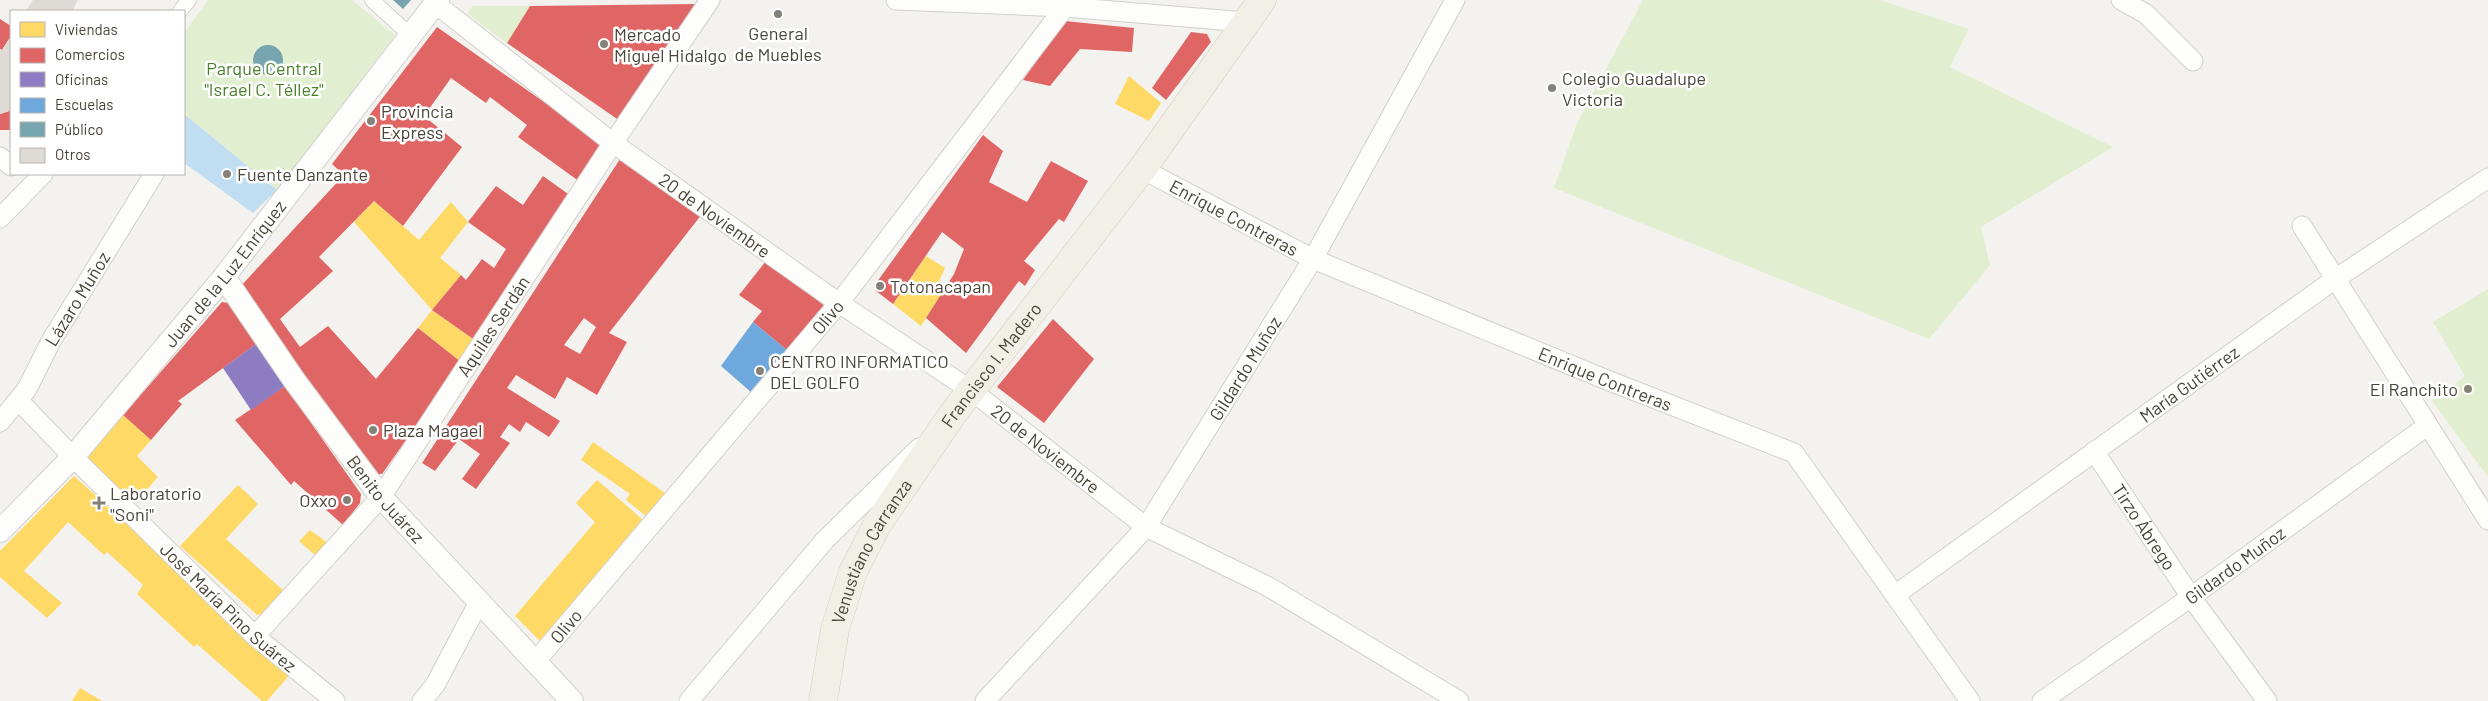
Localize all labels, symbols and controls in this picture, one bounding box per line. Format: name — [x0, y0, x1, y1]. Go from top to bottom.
marker: General de Muebles — [772, 8, 784, 20]
legend — [10, 10, 185, 175]
text: Viviendas — [55, 20, 118, 38]
place label: General de Muebles — [734, 22, 822, 65]
place label: Mercado Miguel Hidalgo — [614, 23, 727, 66]
marker: Mercado Miguel Hidalgo — [598, 38, 610, 50]
text: Comercios — [55, 45, 125, 63]
park label: Parque Central "Israel C. Téllez" — [204, 57, 324, 100]
place label: Colegio Guadalupe Victoria — [1562, 67, 1706, 110]
text: Oficinas — [55, 70, 108, 88]
marker: Colegio Guadalupe Victoria — [1546, 82, 1558, 94]
text: Escuelas — [55, 95, 113, 113]
place label: Provincia Express — [381, 100, 453, 143]
marker: Provincia Express — [365, 115, 377, 127]
text: Público — [55, 120, 103, 138]
text: Otros — [55, 145, 91, 163]
place label: Fuente Danzante — [237, 163, 368, 185]
marker: Fuente Danzante — [221, 168, 233, 180]
street label: 20 de Noviembre — [655, 168, 775, 262]
street label: Enrique Contreras — [1166, 175, 1302, 260]
street label: Juan de la Luz Enríquez — [159, 196, 290, 352]
street label: Lázaro Muñoz — [40, 248, 114, 350]
street label: Aquiles Serdán — [452, 272, 534, 381]
place label: Totonacapan — [890, 275, 991, 297]
marker: Totonacapan — [874, 280, 886, 292]
street label: Olivo — [807, 295, 848, 338]
street label: Francisco I. Madero — [936, 298, 1046, 432]
street label: Gildardo Muñoz — [1204, 312, 1286, 424]
street label: María Gutiérrez — [2135, 341, 2243, 427]
street label: Enrique Contreras — [1535, 342, 1675, 415]
place label: CENTRO INFORMATICO DEL GOLFO — [770, 350, 949, 393]
marker: CENTRO INFORMATICO DEL GOLFO — [754, 365, 766, 377]
place label: El Ranchito — [2370, 378, 2458, 400]
marker: El Ranchito — [2462, 383, 2474, 395]
street label: 20 de Noviembre — [987, 399, 1104, 498]
place label: Plaza Magael — [383, 419, 482, 441]
marker: Plaza Magael — [367, 424, 379, 436]
street label: Benito Juárez — [343, 451, 429, 547]
street label: Venustiano Carranza — [826, 475, 916, 627]
street label: Tirzo Ábrego — [2108, 480, 2181, 574]
place label: Laboratorio "Soni" — [110, 482, 202, 525]
place label: Oxxo — [299, 489, 337, 511]
marker: Oxxo — [341, 494, 353, 506]
marker: Laboratorio "Soni" — [92, 496, 106, 510]
street label: Gildardo Muñoz — [2180, 521, 2289, 609]
street label: José María Pino Suárez — [156, 538, 301, 676]
street label: Olivo — [545, 604, 586, 647]

